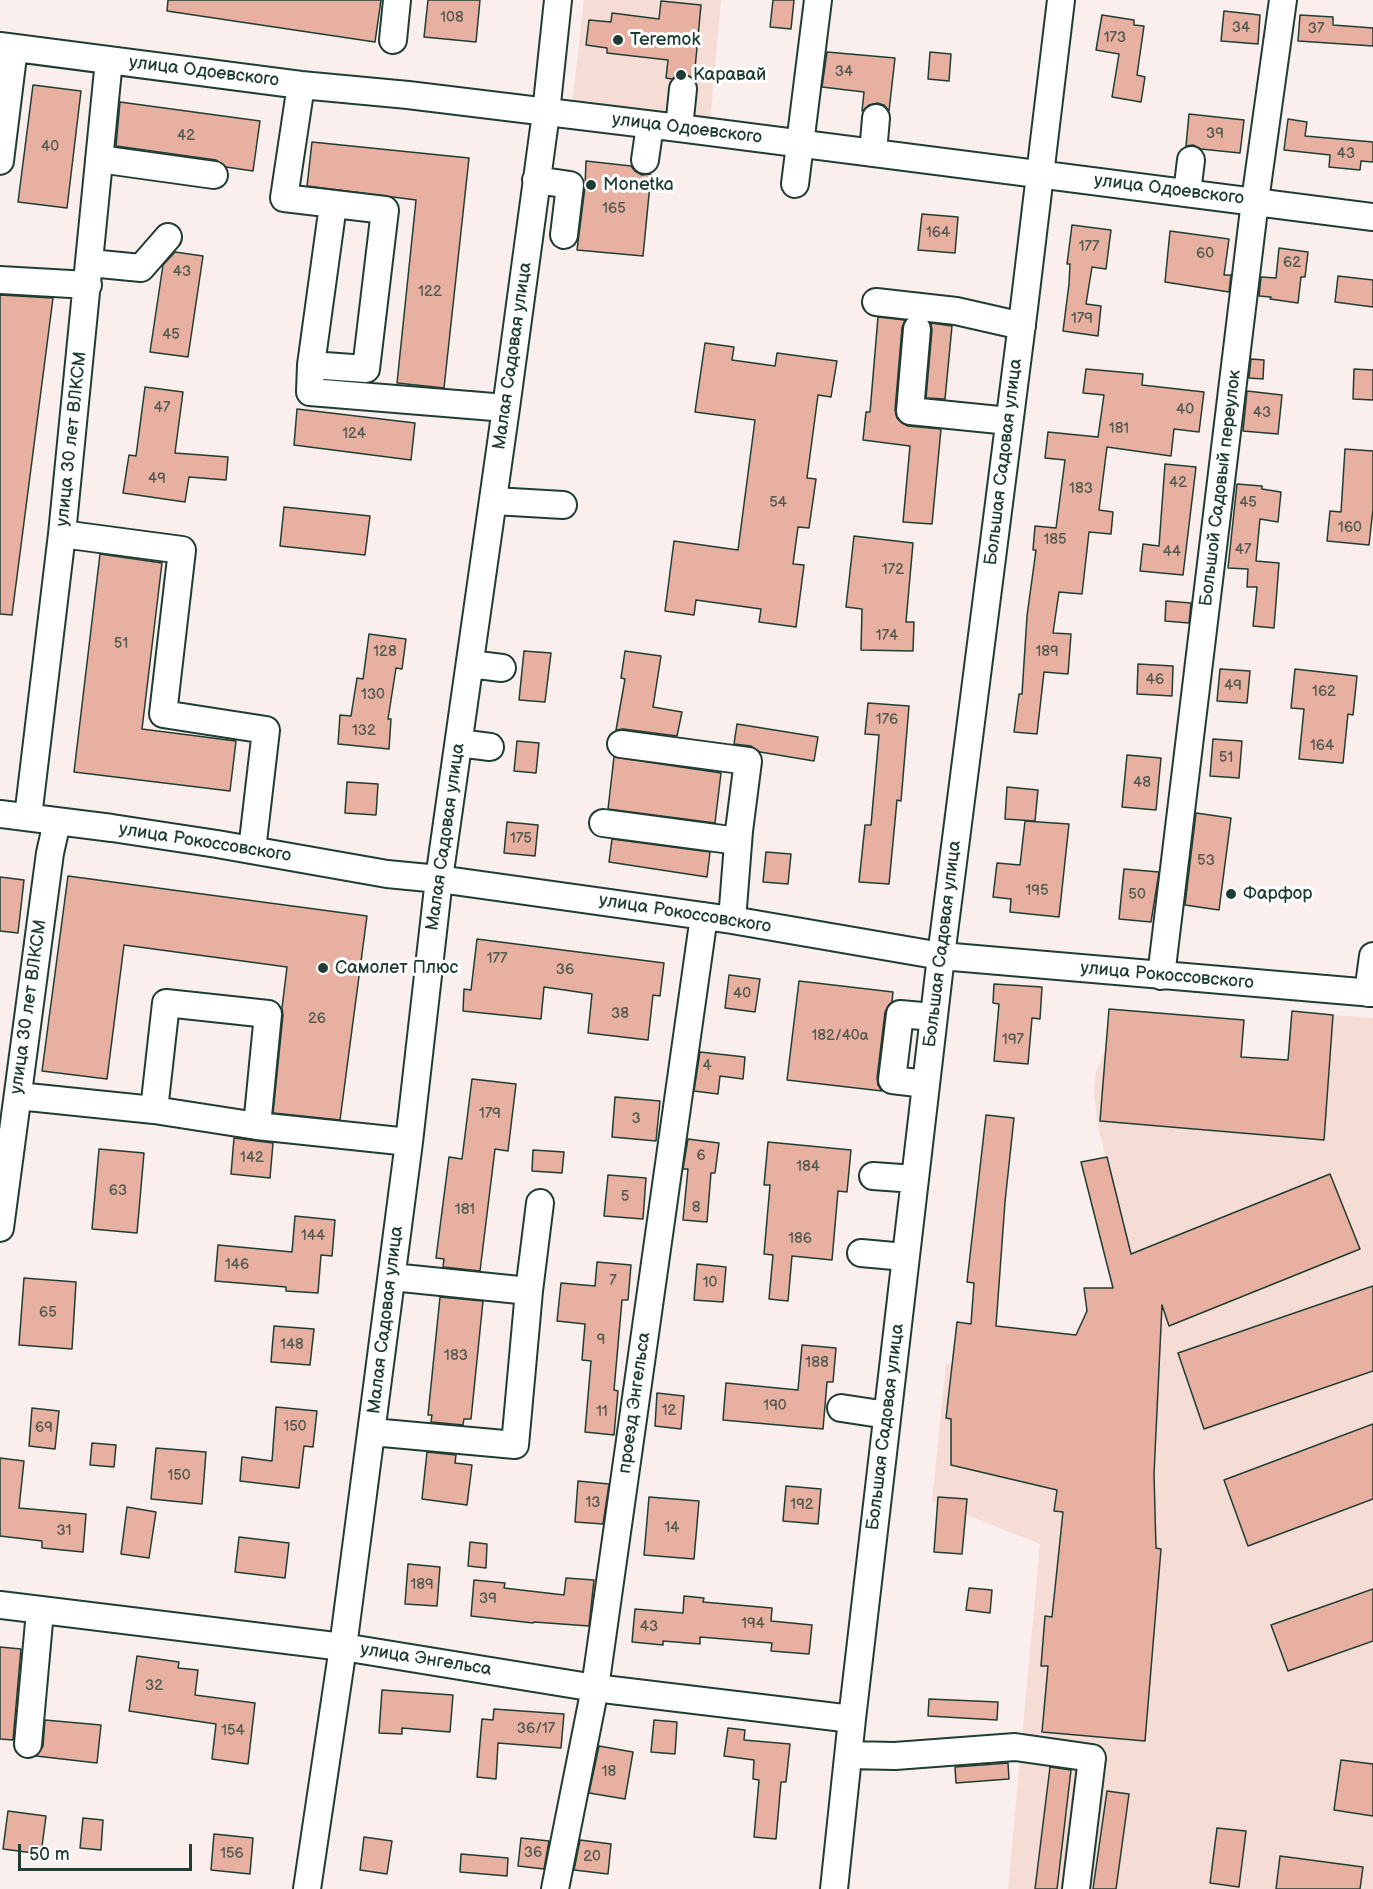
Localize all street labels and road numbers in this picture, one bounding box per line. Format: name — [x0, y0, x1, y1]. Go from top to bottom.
street label: улица Одоевского — [128, 52, 280, 92]
street label: улица Одоевского — [611, 109, 763, 149]
street label: улица Одоевского — [1093, 170, 1245, 210]
street label: Малая Садовая улица — [489, 261, 537, 451]
street label: улица 30 лет ВЛКСМ — [52, 350, 92, 528]
street label: Большая Садовая улица — [981, 357, 1027, 567]
street label: Большой Садовый переулок — [1196, 369, 1246, 607]
street label: Малая Садовая улица — [422, 742, 470, 932]
street label: улица Рокоссовского — [117, 819, 293, 867]
street label: Большая Садовая улица — [920, 839, 966, 1049]
street label: улица Рокоссовского — [597, 890, 773, 938]
street label: улица 30 лет ВЛКСМ — [6, 918, 52, 1096]
street label: улица Рокоссовского — [1079, 958, 1255, 994]
street label: Малая Садовая улица — [364, 1225, 408, 1415]
street label: Большая Садовая улица — [863, 1322, 909, 1532]
street label: проезд Энгельса — [614, 1331, 656, 1475]
street label: улица Энгельса — [359, 1639, 493, 1681]

